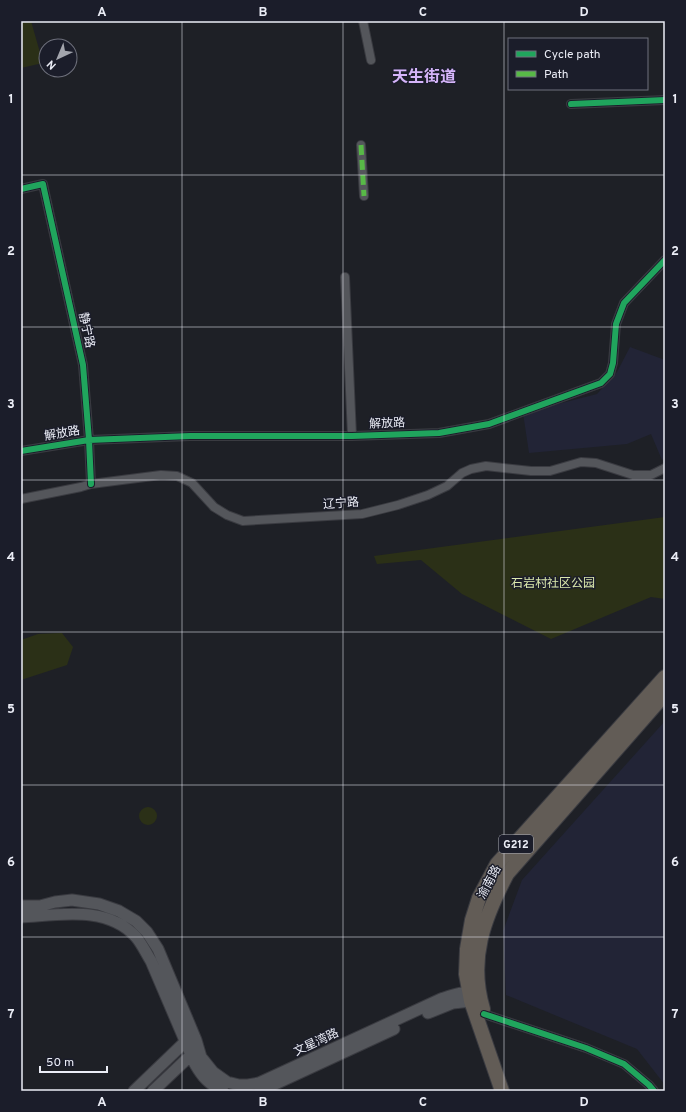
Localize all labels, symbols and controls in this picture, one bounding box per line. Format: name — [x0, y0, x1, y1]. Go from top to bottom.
text: A — [97, 5, 107, 21]
text: B — [259, 5, 268, 21]
text: C — [419, 5, 427, 21]
text: D — [579, 5, 589, 21]
north arrow — [38, 38, 78, 78]
legend — [508, 38, 648, 90]
text: Cycle path — [544, 47, 601, 63]
text: N — [44, 57, 59, 72]
text: Path — [544, 67, 569, 83]
district label: 天生街道 — [392, 68, 456, 88]
text: 1 — [8, 92, 14, 108]
text: 1 — [672, 92, 678, 108]
text: 2 — [7, 244, 15, 260]
text: 2 — [671, 244, 679, 260]
street label: 静宁路 — [74, 311, 98, 349]
text: 3 — [7, 397, 15, 413]
text: 3 — [671, 397, 679, 413]
street label: 解放路 — [369, 415, 405, 433]
street label: 解放路 — [43, 423, 81, 445]
street label: 辽宁路 — [323, 495, 360, 513]
text: 4 — [7, 550, 15, 566]
text: 4 — [671, 550, 679, 566]
park label: 石岩村社区公园 — [511, 576, 595, 592]
text: 5 — [7, 702, 15, 718]
text: 5 — [671, 702, 679, 718]
road number: G212 — [499, 835, 533, 853]
text: 6 — [7, 855, 15, 871]
text: 6 — [671, 855, 679, 871]
street label: 渝南路 — [474, 863, 505, 902]
text: 7 — [8, 1007, 15, 1023]
text: 7 — [672, 1007, 679, 1023]
street label: 文星湾路 — [291, 1026, 342, 1060]
scale bar — [40, 1048, 107, 1074]
text: 50 m — [46, 1055, 74, 1071]
text: A — [97, 1095, 107, 1111]
text: B — [259, 1095, 268, 1111]
text: C — [419, 1095, 427, 1111]
text: D — [579, 1095, 589, 1111]

